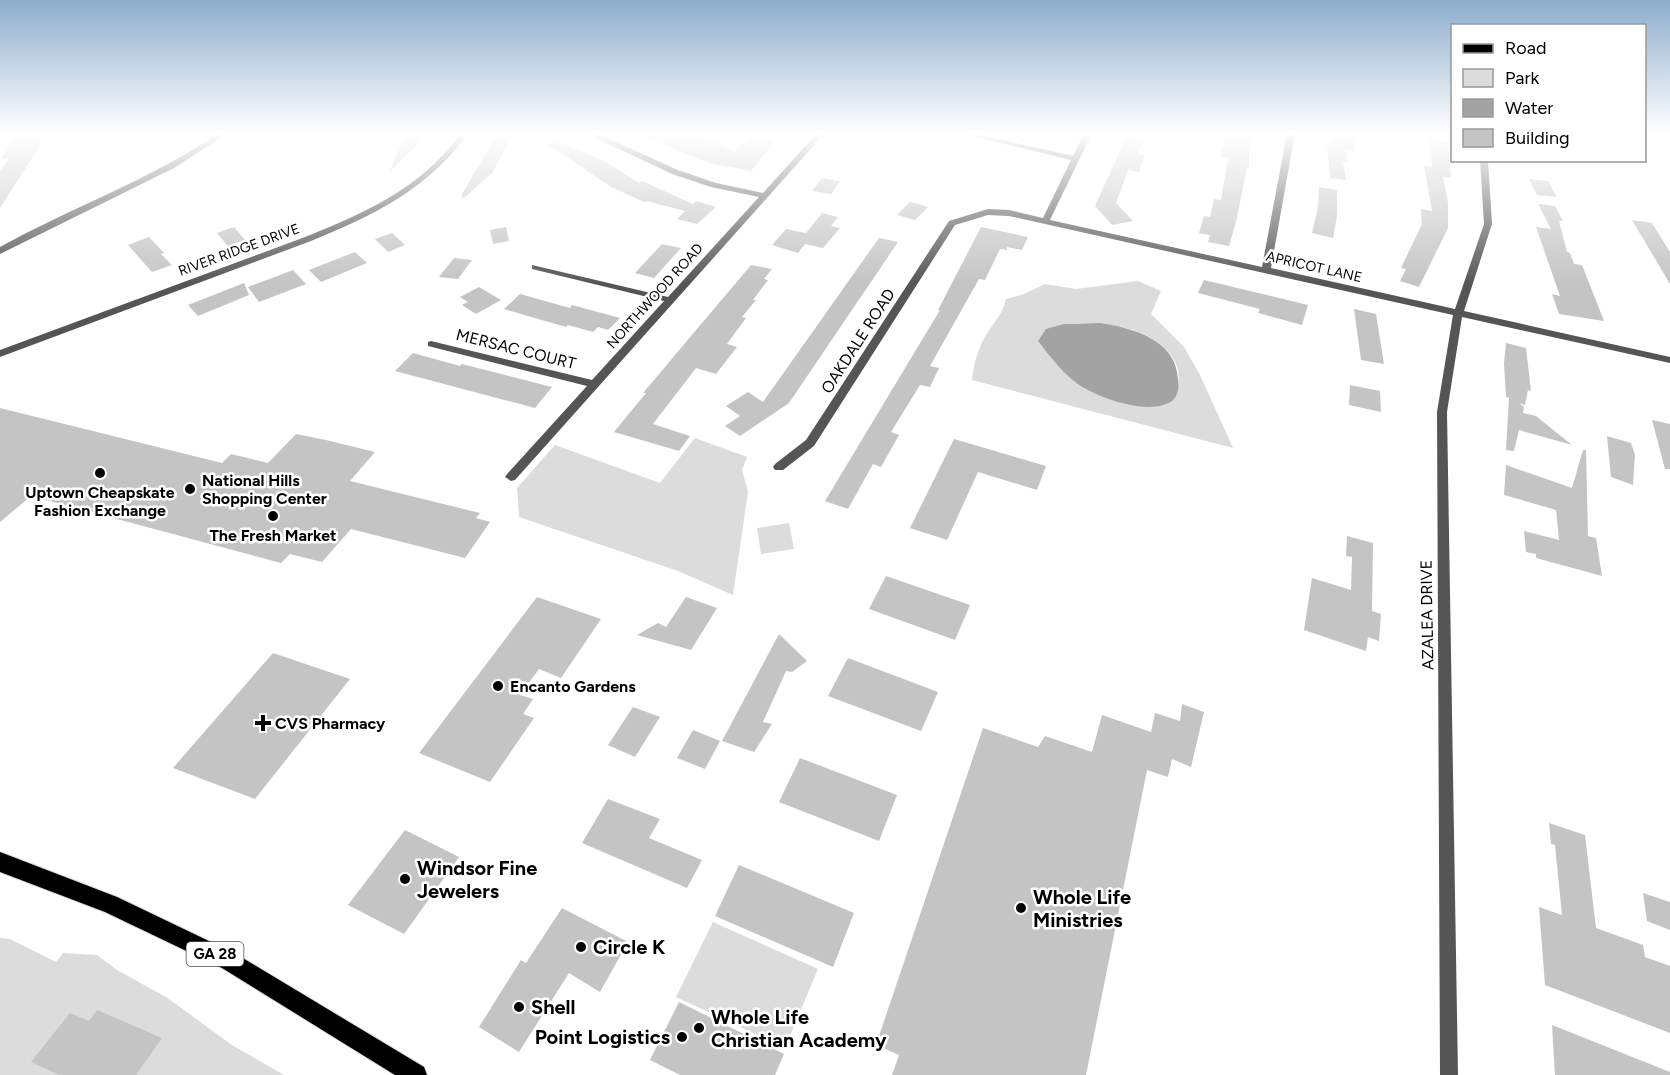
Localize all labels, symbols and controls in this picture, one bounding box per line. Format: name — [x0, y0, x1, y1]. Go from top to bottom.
legend — [1451, 24, 1646, 162]
text: Road — [1505, 37, 1546, 59]
text: Park — [1505, 67, 1540, 89]
text: Water — [1505, 97, 1553, 119]
text: Building — [1505, 127, 1570, 149]
street label: RIVER RIDGE DRIVE — [176, 220, 302, 280]
street label: NORTHWOOD ROAD — [603, 240, 707, 352]
street label: APRICOT LANE — [1264, 248, 1364, 286]
street label: OAKDALE ROAD — [817, 285, 899, 397]
street label: MERSAC COURT — [454, 325, 578, 373]
marker: Uptown Cheapskate Fashion Exchange — [93, 466, 107, 480]
place label: National Hills Shopping Center — [202, 471, 327, 508]
marker: National Hills Shopping Center — [183, 482, 197, 496]
place label: Uptown Cheapskate Fashion Exchange — [25, 483, 175, 520]
marker: The Fresh Market — [266, 509, 280, 523]
place label: The Fresh Market — [210, 526, 336, 545]
street label: AZALEA DRIVE — [1417, 560, 1437, 670]
place label: Encanto Gardens — [510, 677, 636, 696]
marker: Encanto Gardens — [491, 679, 505, 693]
place label: CVS Pharmacy — [275, 714, 386, 733]
marker: CVS Pharmacy — [256, 716, 270, 730]
place label: Windsor Fine Jewelers — [417, 856, 537, 903]
marker: Windsor Fine Jewelers — [398, 872, 412, 886]
place label: Whole Life Ministries — [1033, 885, 1131, 932]
marker: Whole Life Ministries — [1014, 901, 1028, 915]
place label: Circle K — [593, 935, 666, 959]
marker: Circle K — [574, 940, 588, 954]
road number: GA 28 — [186, 942, 244, 966]
place label: Shell — [531, 995, 575, 1019]
marker: Shell — [512, 1000, 526, 1014]
place label: Whole Life Christian Academy — [711, 1005, 887, 1052]
marker: Whole Life Christian Academy — [692, 1021, 706, 1035]
place label: Point Logistics — [535, 1025, 670, 1049]
marker: Point Logistics — [675, 1030, 689, 1044]

